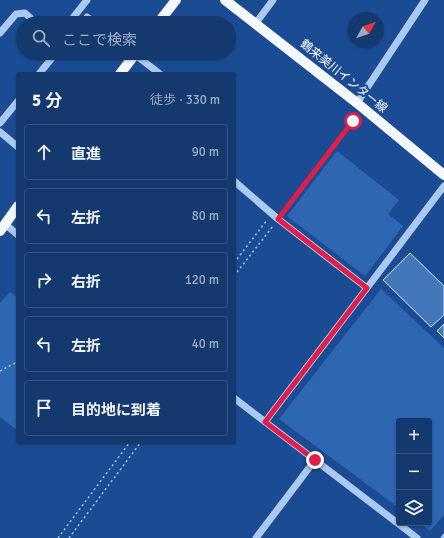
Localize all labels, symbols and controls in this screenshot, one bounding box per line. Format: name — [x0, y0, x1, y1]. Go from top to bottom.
north arrow — [348, 12, 384, 48]
search box — [16, 16, 236, 60]
icon: search — [30, 27, 52, 49]
text: ここで検索 — [62, 31, 137, 49]
street label: 鶴来美川インター線 — [297, 37, 390, 116]
text: 5 分 — [32, 90, 62, 111]
text: 徒歩 · 330 m — [150, 92, 220, 108]
route start — [344, 112, 362, 130]
icon: ahead — [33, 141, 55, 163]
text: 90 m — [192, 144, 219, 160]
text: 直進 — [71, 145, 101, 163]
icon: left — [33, 205, 55, 227]
text: 80 m — [192, 208, 219, 224]
text: 左折 — [71, 209, 101, 227]
icon: right — [33, 269, 55, 291]
text: 120 m — [185, 272, 219, 288]
text: 右折 — [71, 273, 101, 291]
icon: left — [33, 333, 55, 355]
text: 40 m — [192, 336, 219, 352]
text: 左折 — [71, 337, 101, 355]
icon: arrive — [33, 397, 55, 419]
text: 目的地に到着 — [71, 401, 161, 419]
map controls — [396, 418, 432, 526]
button: + — [396, 418, 432, 454]
route end — [306, 451, 324, 469]
button: − — [396, 454, 432, 490]
button: layers — [396, 490, 432, 526]

